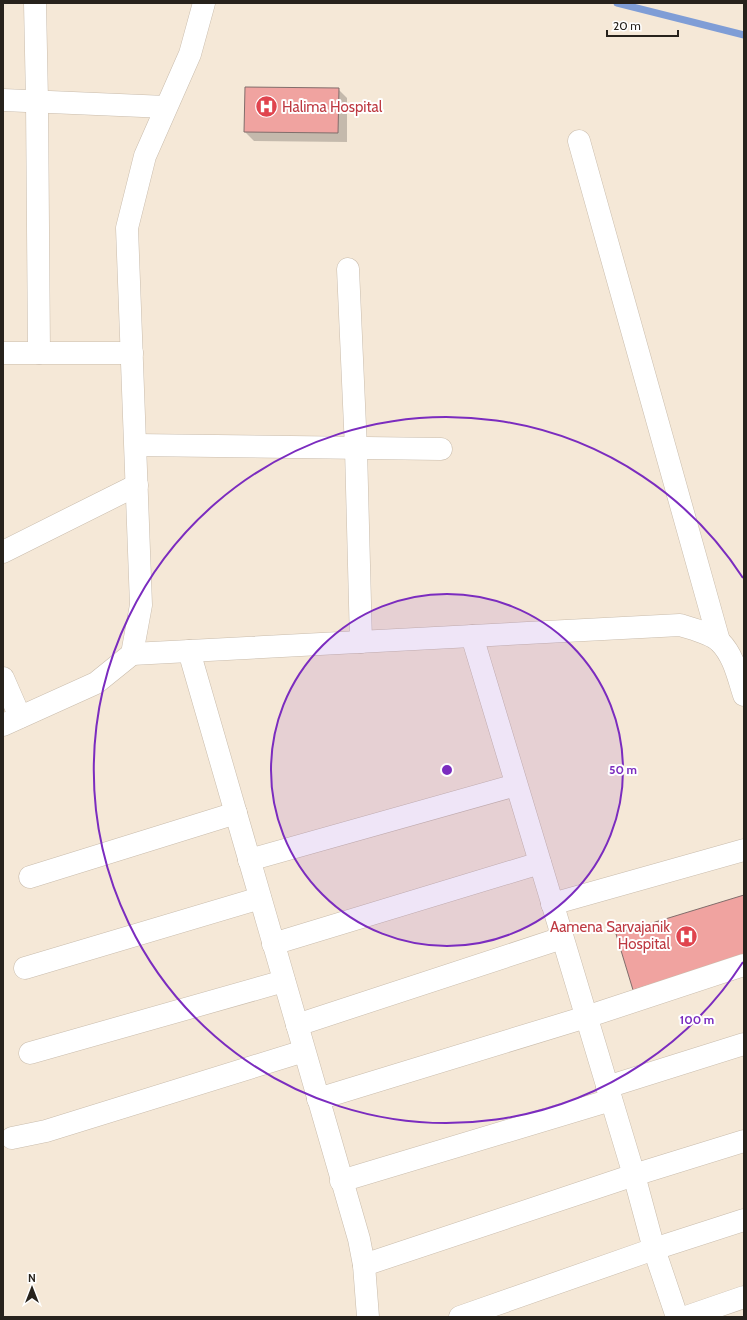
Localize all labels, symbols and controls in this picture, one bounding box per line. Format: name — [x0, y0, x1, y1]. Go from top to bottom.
scale bar — [607, 12, 678, 38]
text: 20 m — [613, 18, 641, 33]
hospital icon: Halima Hospital — [253, 94, 279, 120]
place label: Halima Hospital — [282, 98, 383, 116]
text: 50 m — [609, 762, 637, 777]
centre of rings — [440, 763, 454, 777]
place label: Aamena Sarvajanik Hospital — [550, 918, 670, 953]
hospital icon: Aamena Sarvajanik Hospital — [673, 923, 699, 949]
text: 100 m — [680, 1012, 714, 1027]
north arrow — [12, 1268, 52, 1308]
text: N — [28, 1271, 36, 1285]

